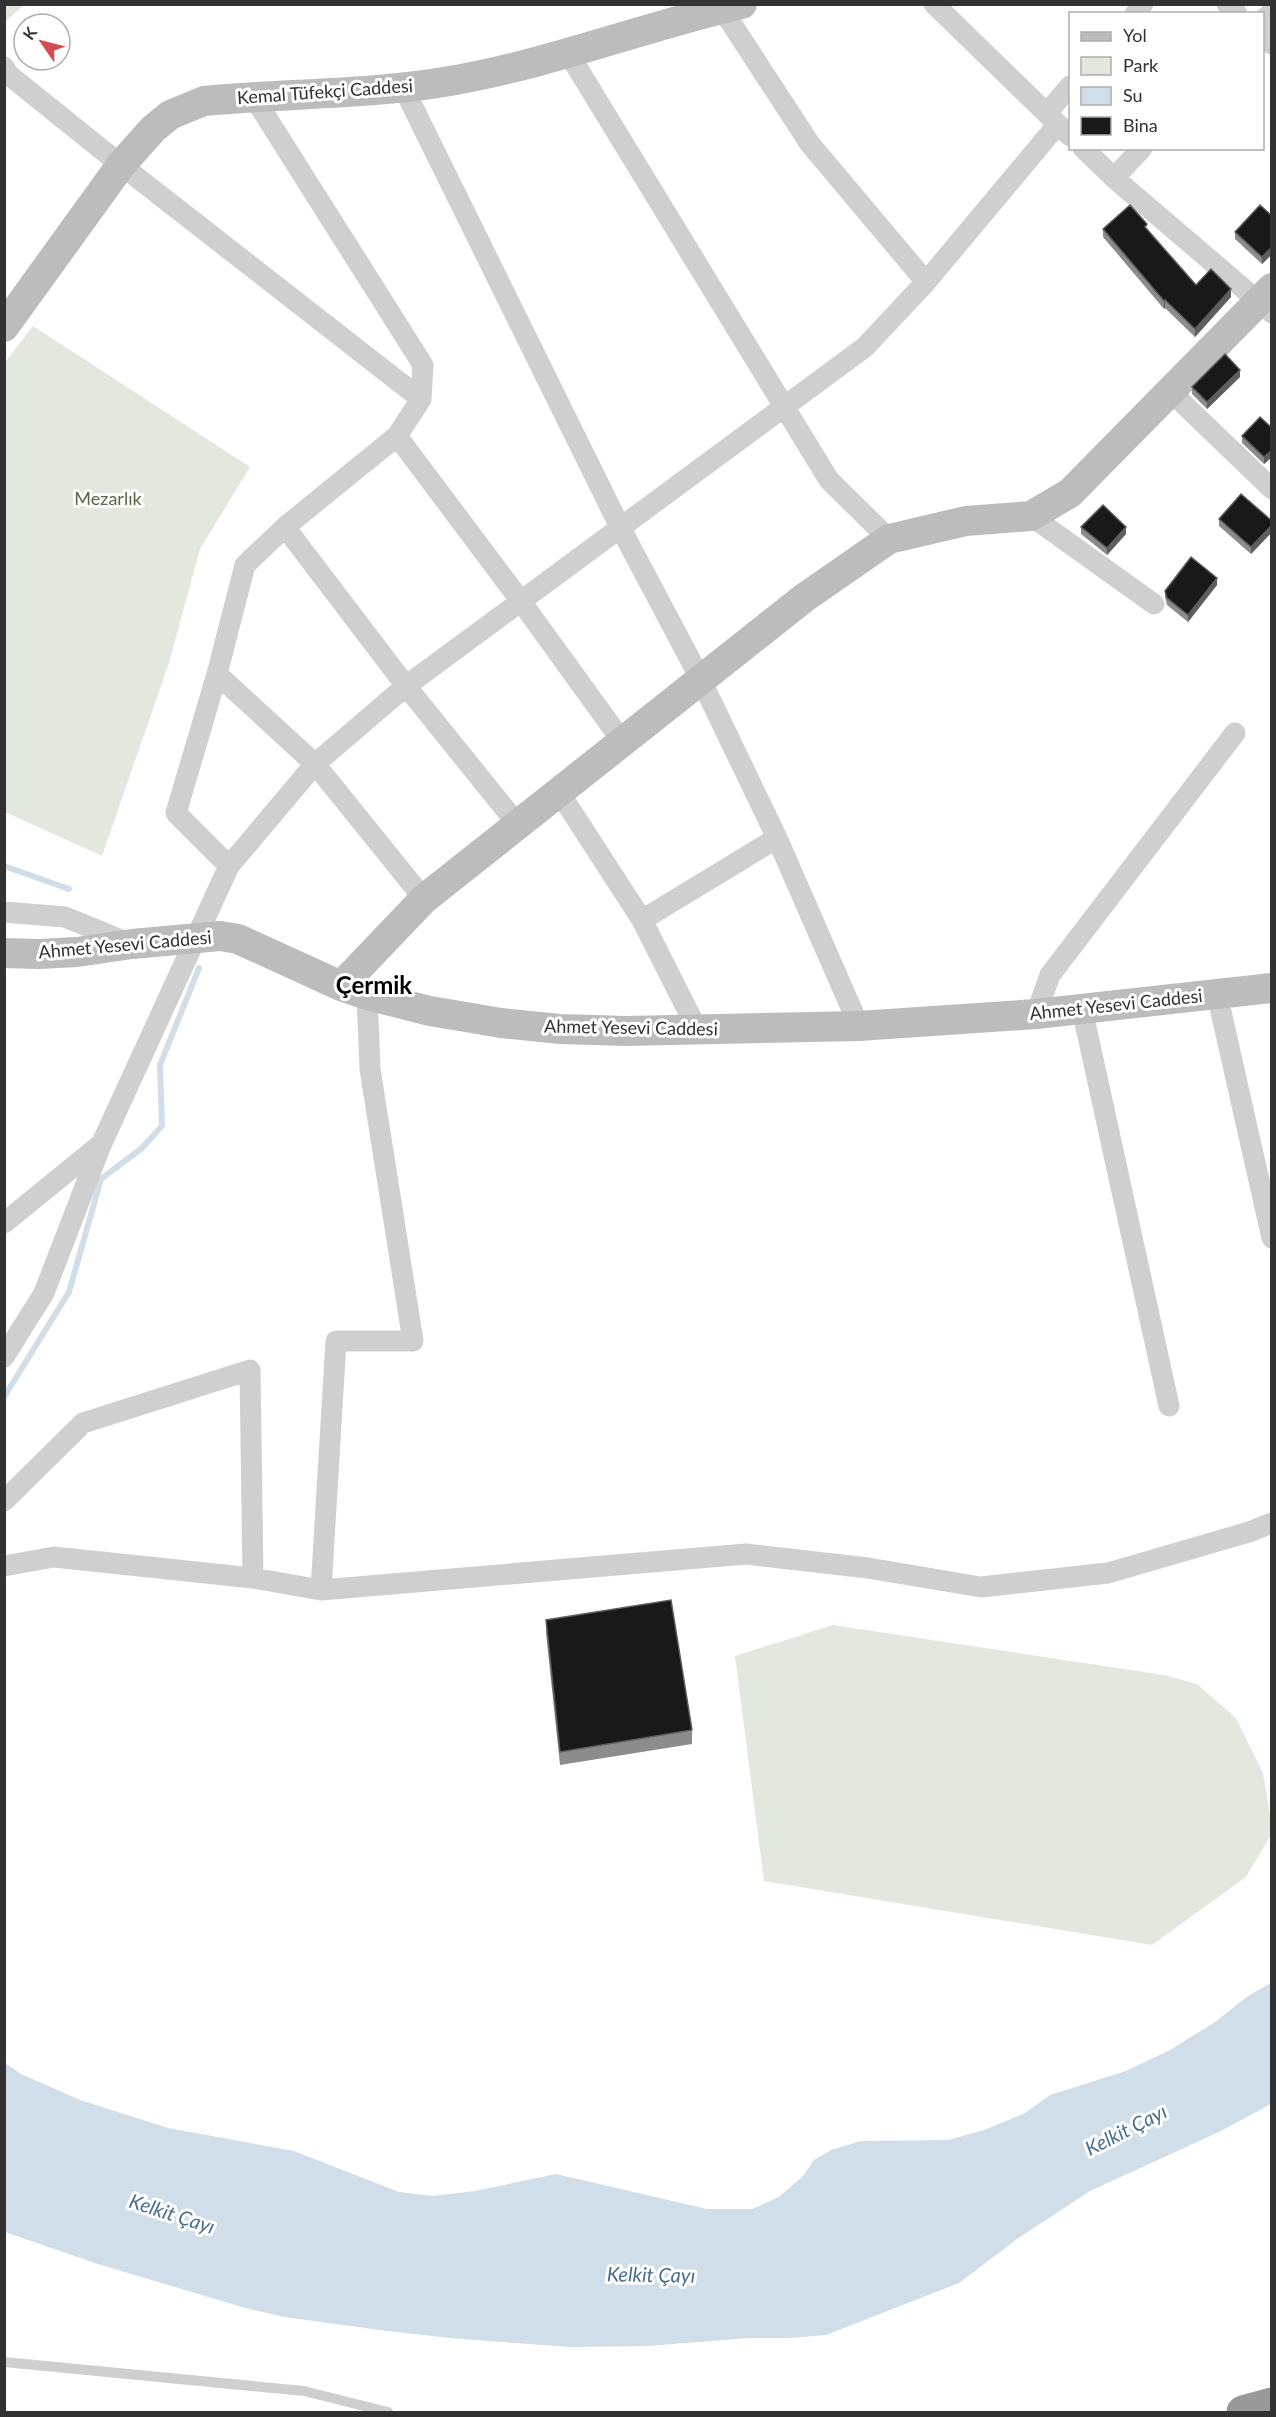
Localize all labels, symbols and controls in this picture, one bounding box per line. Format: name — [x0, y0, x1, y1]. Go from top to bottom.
north arrow — [12, 12, 72, 72]
legend — [1069, 12, 1264, 150]
text: K — [18, 22, 41, 43]
text: Yol — [1123, 24, 1147, 46]
text: Park — [1123, 54, 1159, 76]
street label: Kemal Tüfekçi Caddesi — [236, 74, 413, 108]
text: Su — [1123, 84, 1143, 106]
text: Bina — [1123, 114, 1158, 136]
park label: Mezarlık — [74, 487, 143, 509]
street label: Ahmet Yesevi Caddesi — [37, 925, 212, 963]
district label: Çermik — [336, 970, 412, 999]
street label: Ahmet Yesevi Caddesi — [1028, 984, 1203, 1024]
street label: Ahmet Yesevi Caddesi — [544, 1014, 718, 1040]
water label: Kelkit Çayı — [1081, 2098, 1170, 2160]
water label: Kelkit Çayı — [127, 2188, 218, 2238]
water label: Kelkit Çayı — [607, 2261, 695, 2287]

